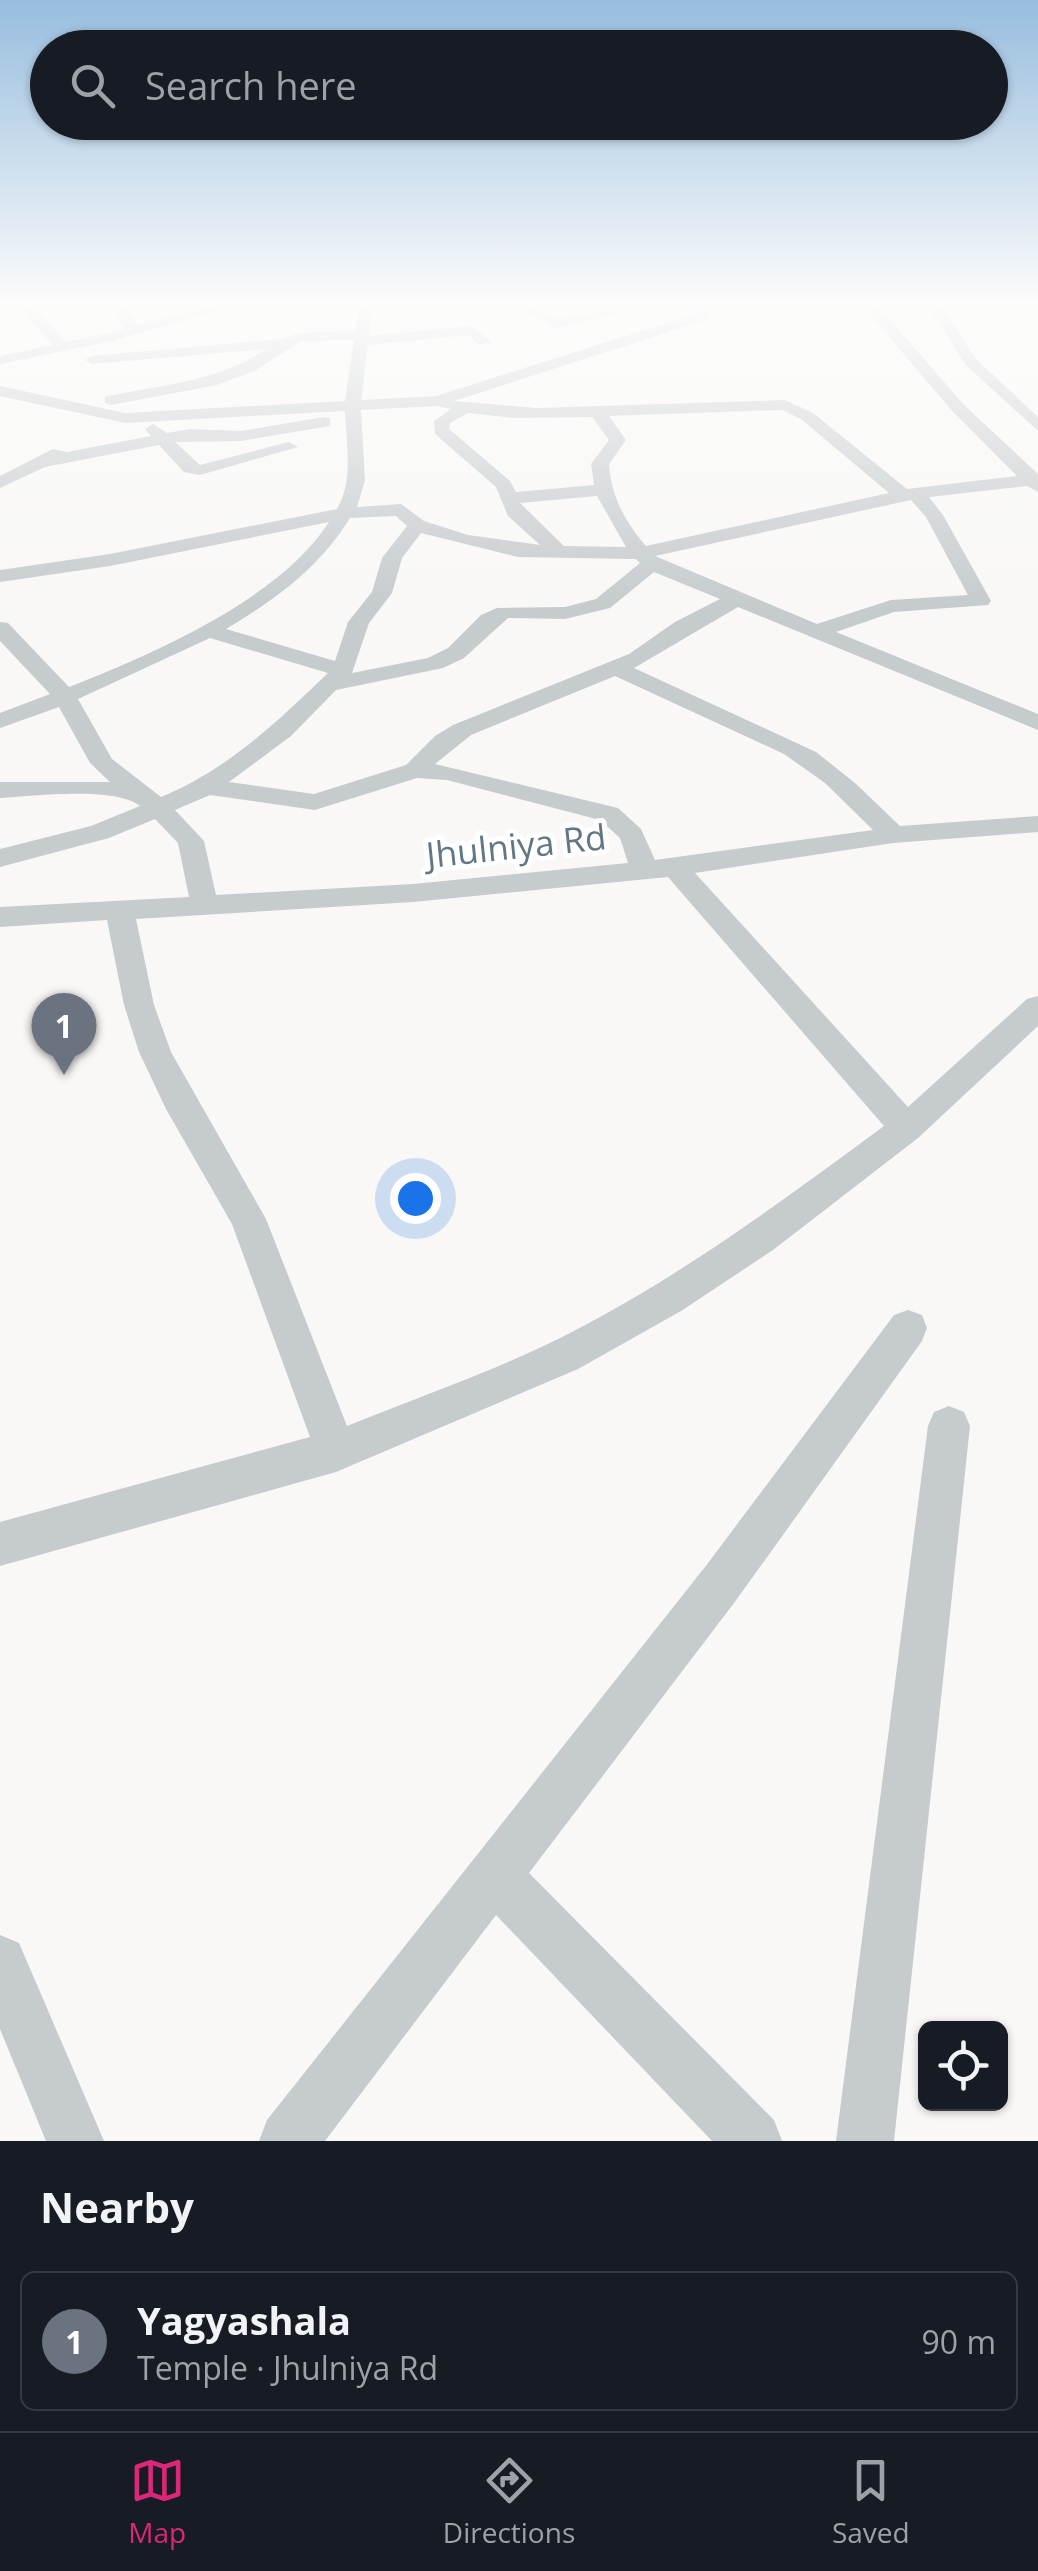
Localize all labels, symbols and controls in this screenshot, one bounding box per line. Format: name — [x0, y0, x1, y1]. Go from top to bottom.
search box — [30, 30, 1008, 140]
icon: search — [65, 58, 120, 113]
text: Search here — [145, 59, 357, 111]
street label: Jhulniya Rd — [421, 812, 608, 878]
pin: 1 — [32, 992, 96, 1075]
your location — [390, 1173, 441, 1224]
map controls — [918, 2021, 1008, 2111]
button: locate — [918, 2021, 1008, 2111]
text: Nearby — [40, 2178, 194, 2235]
text: Yagyashala — [137, 2294, 351, 2346]
text: 1 — [65, 2320, 84, 2363]
text: 90 m — [921, 2320, 996, 2363]
text: Temple · Jhulniya Rd — [137, 2346, 438, 2389]
tab: Map — [128, 2453, 186, 2551]
tab: Directions — [443, 2453, 575, 2551]
tab: Saved — [832, 2453, 910, 2551]

